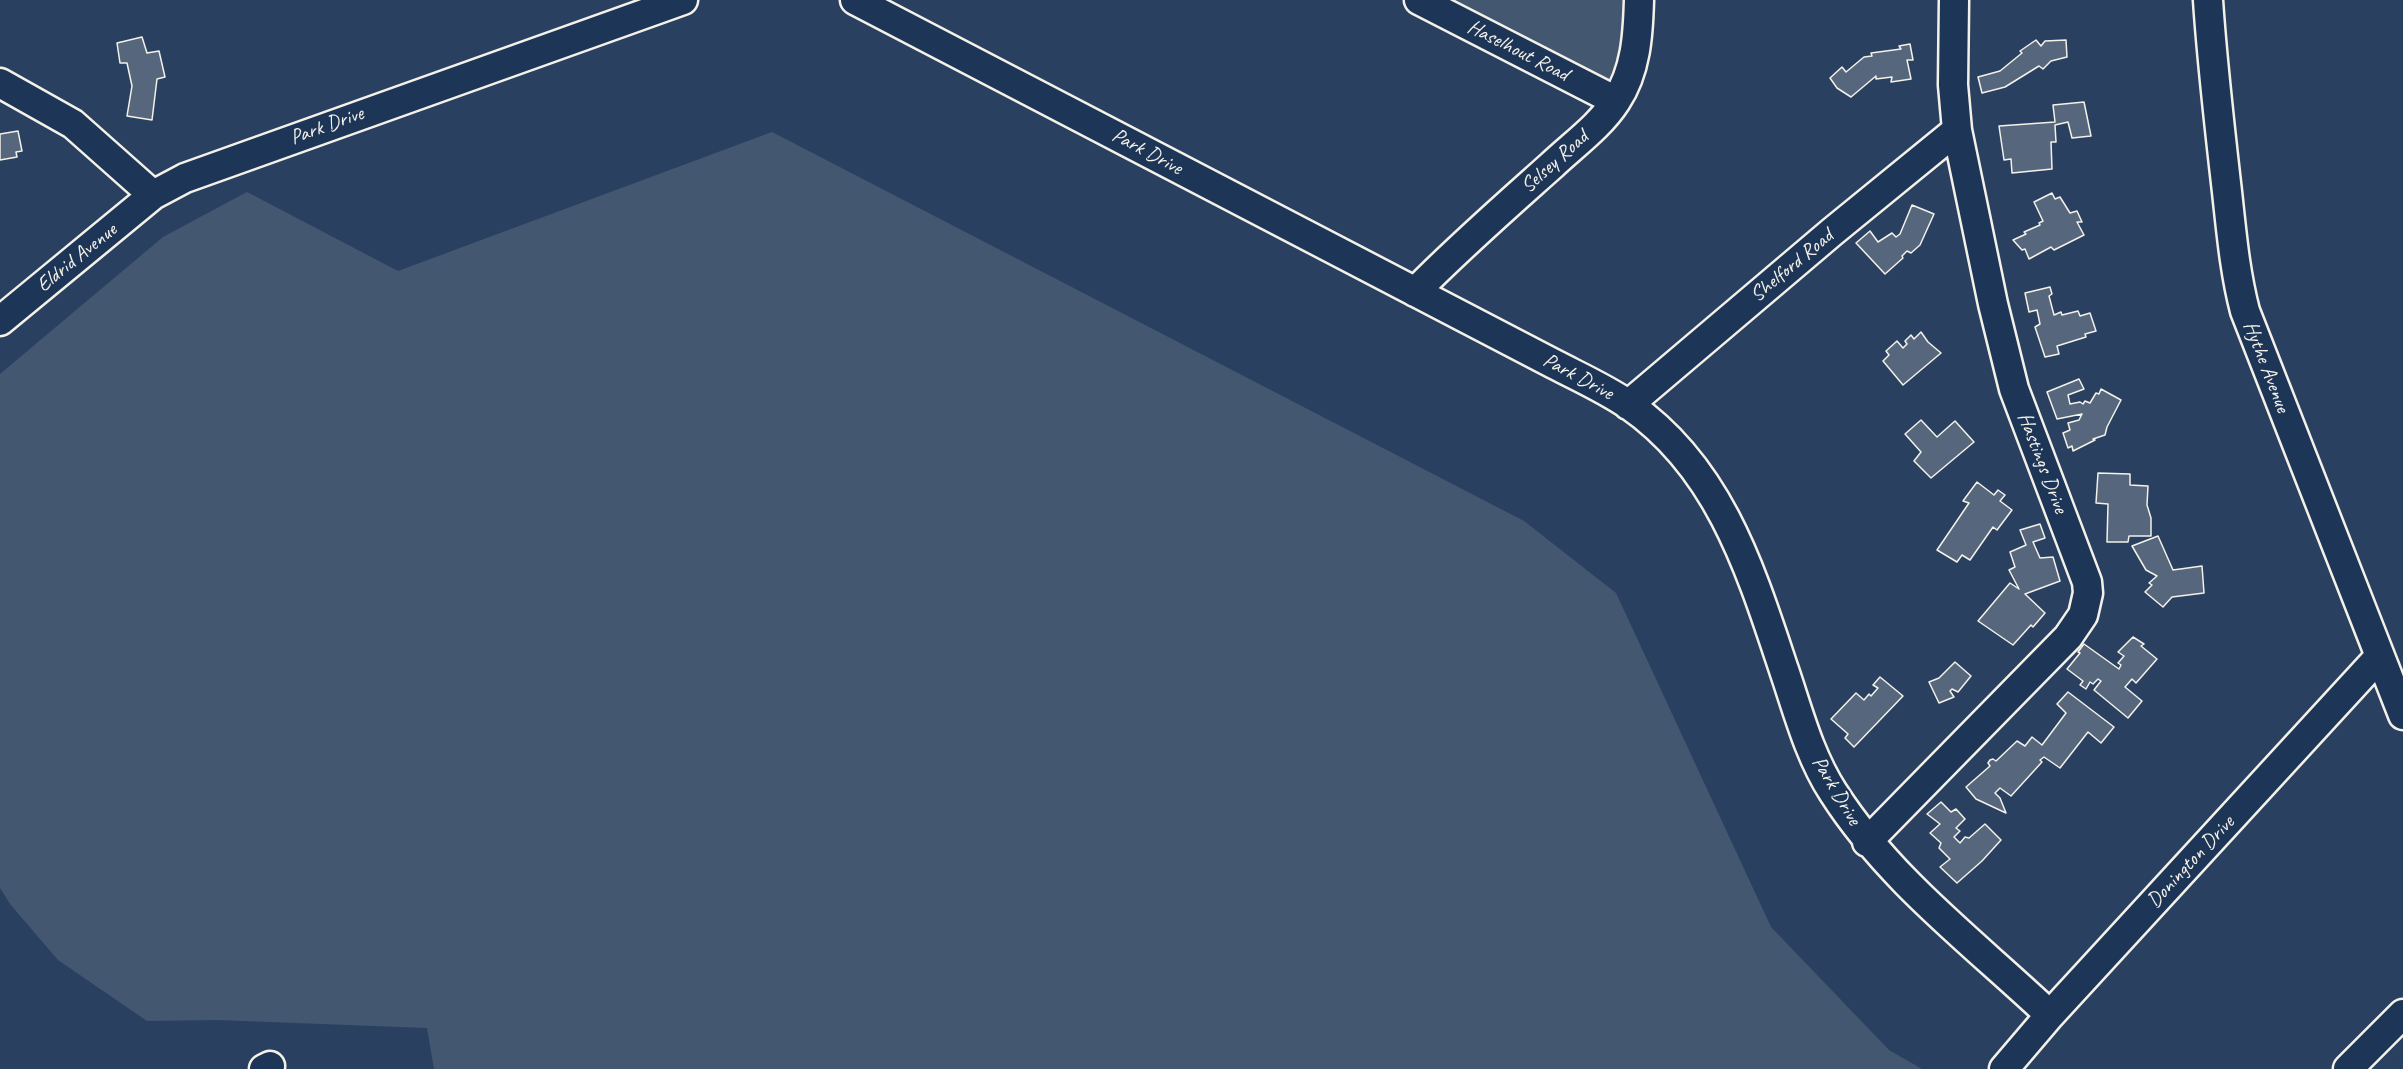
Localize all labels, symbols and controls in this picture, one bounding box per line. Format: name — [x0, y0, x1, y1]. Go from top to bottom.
street label: Haselhout Road — [1463, 15, 1573, 87]
street label: Park Drive — [287, 101, 367, 151]
street label: Park Drive — [1107, 123, 1187, 181]
street label: Selsey Road — [1516, 125, 1594, 199]
street label: Eldrid Avenue — [32, 218, 122, 298]
street label: Shelford Road — [1745, 224, 1839, 308]
street label: Hythe Avenue — [2237, 318, 2295, 416]
street label: Park Drive — [1538, 348, 1618, 406]
street label: Hastings Drive — [2011, 409, 2073, 517]
street label: Park Drive — [1806, 752, 1866, 830]
street label: Donington Drive — [2142, 811, 2240, 913]

